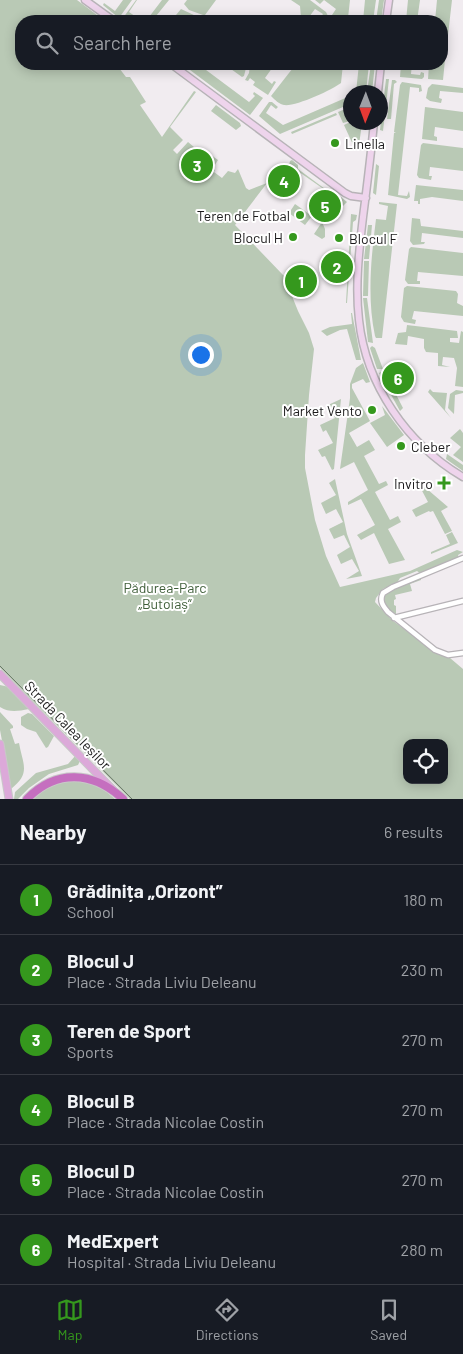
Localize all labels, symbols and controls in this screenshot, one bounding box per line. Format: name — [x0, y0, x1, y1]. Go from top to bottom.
search box — [15, 15, 448, 70]
icon: search — [33, 29, 61, 57]
text: Search here — [73, 31, 172, 54]
north arrow — [343, 85, 388, 130]
place label: Linella — [345, 135, 385, 152]
marker: Linella — [329, 137, 341, 149]
pin: 3 — [181, 146, 213, 184]
pin: 4 — [268, 162, 300, 200]
pin: 5 — [309, 187, 341, 225]
place label: Teren de Fotbal — [197, 207, 290, 224]
marker: Teren de Fotbal — [294, 209, 306, 221]
place label: Blocul H — [233, 229, 283, 246]
place label: Blocul F — [349, 230, 397, 247]
marker: Blocul H — [287, 231, 299, 243]
marker: Blocul F — [333, 232, 345, 244]
pin: 2 — [321, 248, 353, 286]
pin: 1 — [285, 262, 317, 300]
your location — [188, 342, 214, 368]
pin: 6 — [382, 359, 414, 397]
place label: Market Vento — [283, 402, 362, 419]
marker: Market Vento — [366, 404, 378, 416]
place label: Cleber — [411, 438, 450, 455]
marker: Cleber — [395, 440, 407, 452]
place label: Invitro — [394, 475, 433, 492]
marker: Invitro — [437, 476, 451, 490]
park label: Pădurea-Parc „Butoiaș” — [123, 579, 207, 612]
street label: Strada Calea Ieșilor — [21, 677, 115, 773]
map controls — [403, 739, 448, 784]
button: locate — [403, 739, 448, 784]
text: Nearby — [20, 819, 86, 844]
text: 6 results — [384, 822, 443, 841]
text: Grădinița „Orizont” — [67, 879, 223, 902]
text: 1 — [33, 890, 39, 909]
text: 180 m — [404, 890, 443, 909]
text: School — [67, 902, 114, 921]
text: Blocul J — [67, 949, 134, 972]
text: 2 — [32, 960, 40, 979]
text: 230 m — [401, 960, 443, 979]
text: Place · Strada Liviu Deleanu — [67, 972, 257, 991]
text: Teren de Sport — [67, 1019, 191, 1042]
text: 3 — [32, 1030, 40, 1049]
text: 270 m — [401, 1030, 443, 1049]
text: Sports — [67, 1042, 113, 1061]
text: Blocul B — [67, 1089, 135, 1112]
text: 4 — [31, 1100, 41, 1119]
text: 270 m — [401, 1100, 443, 1119]
text: Place · Strada Nicolae Costin — [67, 1112, 264, 1131]
text: Blocul D — [67, 1159, 135, 1182]
text: 5 — [32, 1170, 40, 1189]
text: 270 m — [401, 1170, 443, 1189]
text: Place · Strada Nicolae Costin — [67, 1182, 264, 1201]
text: MedExpert — [67, 1229, 159, 1252]
text: 6 — [32, 1240, 40, 1259]
text: 280 m — [401, 1240, 443, 1259]
text: Hospital · Strada Liviu Deleanu — [67, 1252, 276, 1271]
tab: Map — [56, 1296, 84, 1343]
tab: Directions — [196, 1296, 258, 1343]
tab: Saved — [370, 1296, 407, 1343]

